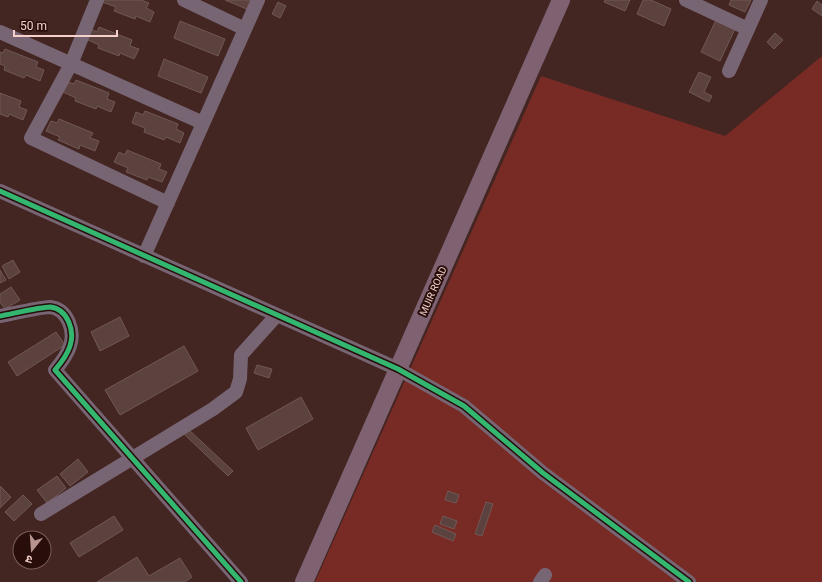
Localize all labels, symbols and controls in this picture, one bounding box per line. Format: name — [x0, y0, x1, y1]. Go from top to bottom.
scale bar — [14, 12, 117, 38]
text: 50 m — [20, 19, 47, 33]
street label: MUIR ROAD — [417, 265, 449, 317]
north arrow — [12, 530, 52, 570]
text: उ — [24, 552, 34, 566]

